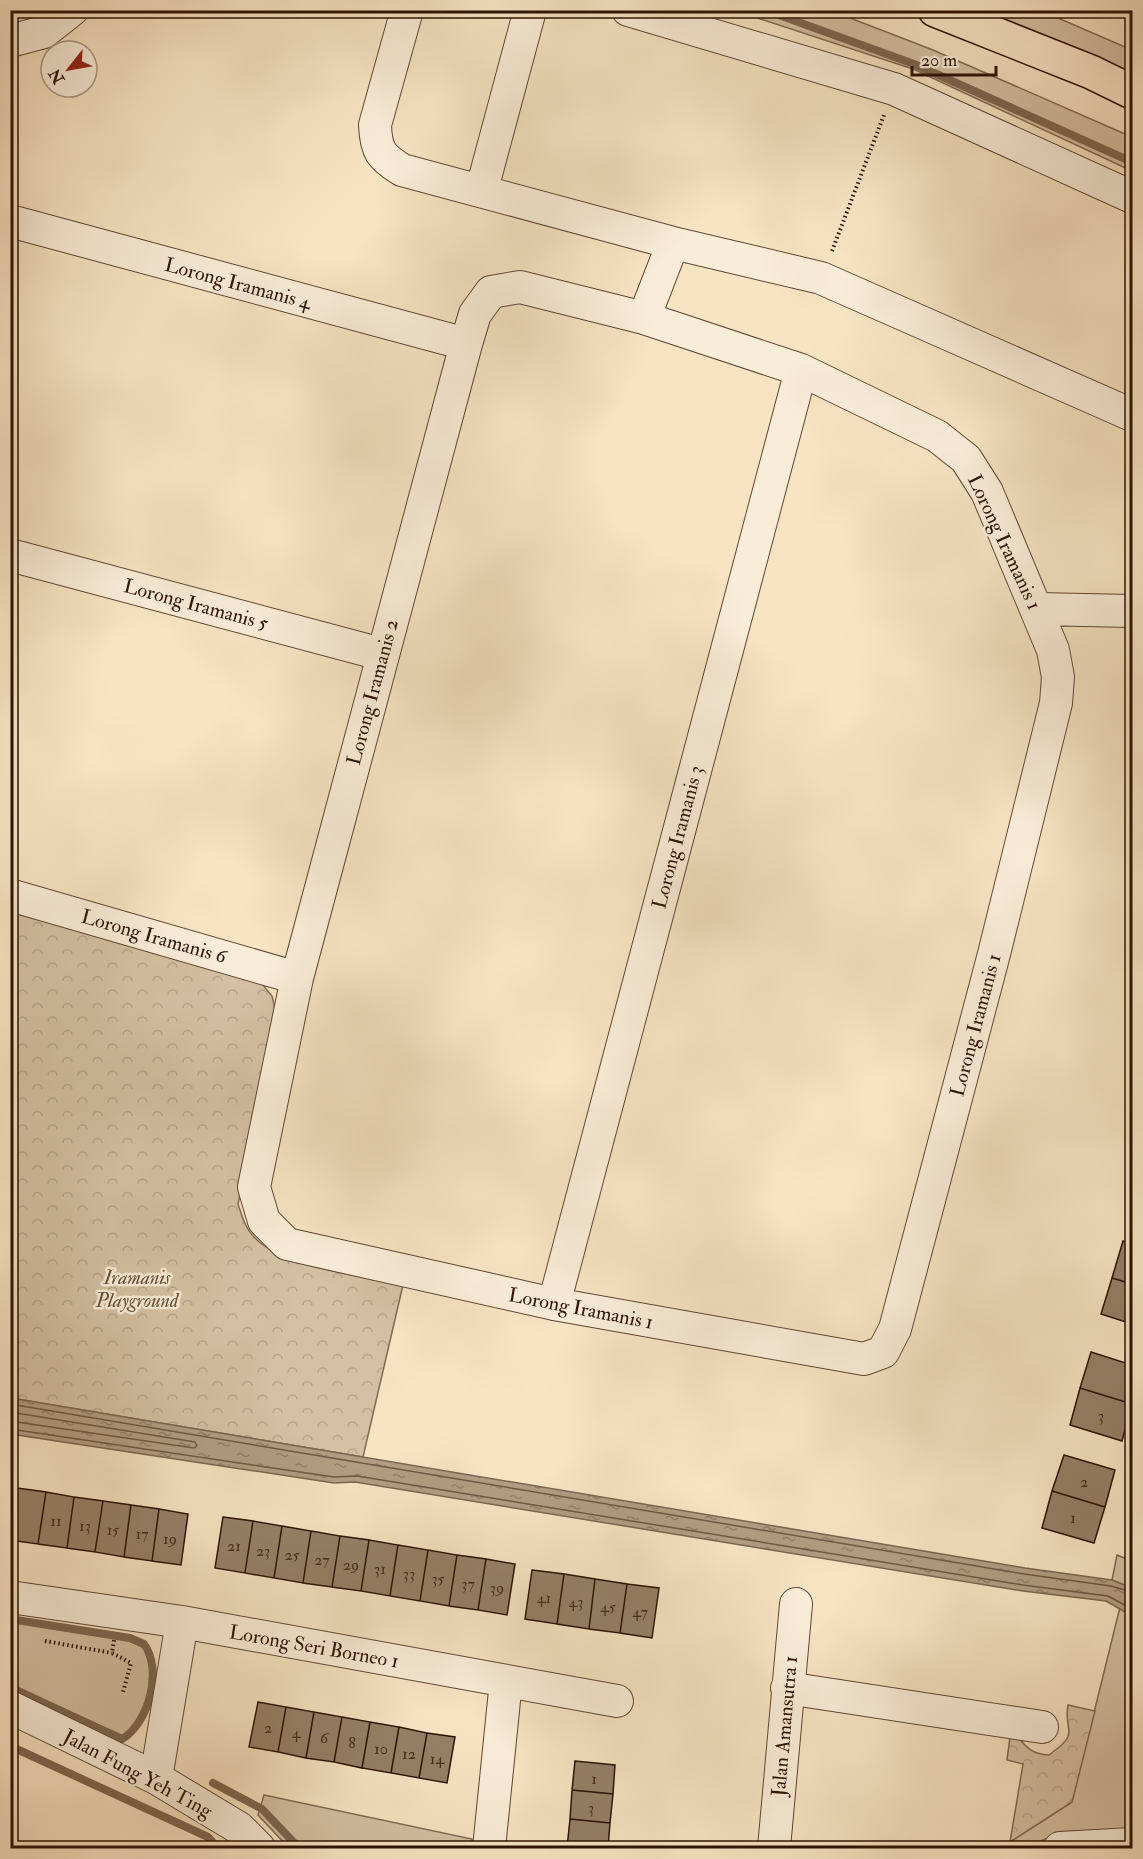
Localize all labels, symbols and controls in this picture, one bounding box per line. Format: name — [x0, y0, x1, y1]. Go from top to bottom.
north arrow — [39, 39, 99, 99]
scale bar — [912, 39, 996, 77]
text: 20 m — [921, 49, 957, 72]
text: N — [44, 64, 70, 88]
street label: Lorong Iramanis 4 — [162, 252, 315, 315]
street label: Lorong Iramanis 1 — [962, 470, 1047, 614]
street label: Lorong Iramanis 5 — [121, 573, 271, 636]
street label: Lorong Iramanis 2 — [341, 616, 404, 768]
street label: Lorong Iramanis 3 — [646, 763, 709, 912]
street label: Lorong Iramanis 6 — [78, 904, 230, 969]
street label: Lorong Iramanis 1 — [944, 951, 1007, 1099]
park label: Iramanis Playground — [95, 1265, 180, 1313]
street label: Lorong Iramanis 1 — [506, 1282, 655, 1335]
house number: 3 — [1098, 1406, 1104, 1426]
house number: 2 — [1080, 1472, 1088, 1492]
house number: 1 — [1070, 1508, 1076, 1528]
house number: 11 — [50, 1511, 62, 1531]
house number: 13 — [79, 1516, 91, 1536]
house number: 15 — [107, 1520, 119, 1540]
house number: 17 — [135, 1524, 149, 1544]
house number: 19 — [163, 1529, 177, 1549]
house number: 21 — [227, 1536, 241, 1556]
house number: 23 — [256, 1541, 270, 1561]
house number: 25 — [284, 1545, 300, 1565]
house number: 27 — [314, 1550, 330, 1570]
house number: 29 — [343, 1555, 359, 1575]
house number: 31 — [374, 1559, 386, 1579]
house number: 33 — [403, 1564, 415, 1584]
house number: 35 — [431, 1569, 445, 1589]
house number: 37 — [461, 1574, 475, 1594]
house number: 39 — [490, 1578, 504, 1598]
house number: 41 — [537, 1588, 551, 1608]
house number: 43 — [569, 1592, 583, 1612]
house number: 45 — [600, 1597, 616, 1617]
house number: 47 — [632, 1602, 648, 1622]
street label: Lorong Seri Borneo 1 — [227, 1619, 401, 1674]
street label: Jalan Amansutra 1 — [766, 1655, 803, 1798]
house number: 2 — [264, 1718, 272, 1738]
street label: Jalan Fung Yeh Ting — [58, 1723, 218, 1824]
house number: 4 — [292, 1723, 302, 1743]
house number: 6 — [320, 1728, 329, 1748]
house number: 8 — [348, 1733, 356, 1753]
house number: 10 — [374, 1739, 388, 1759]
house number: 12 — [402, 1744, 416, 1764]
house number: 14 — [430, 1749, 446, 1769]
house number: 1 — [591, 1769, 597, 1789]
house number: 3 — [588, 1798, 594, 1818]

